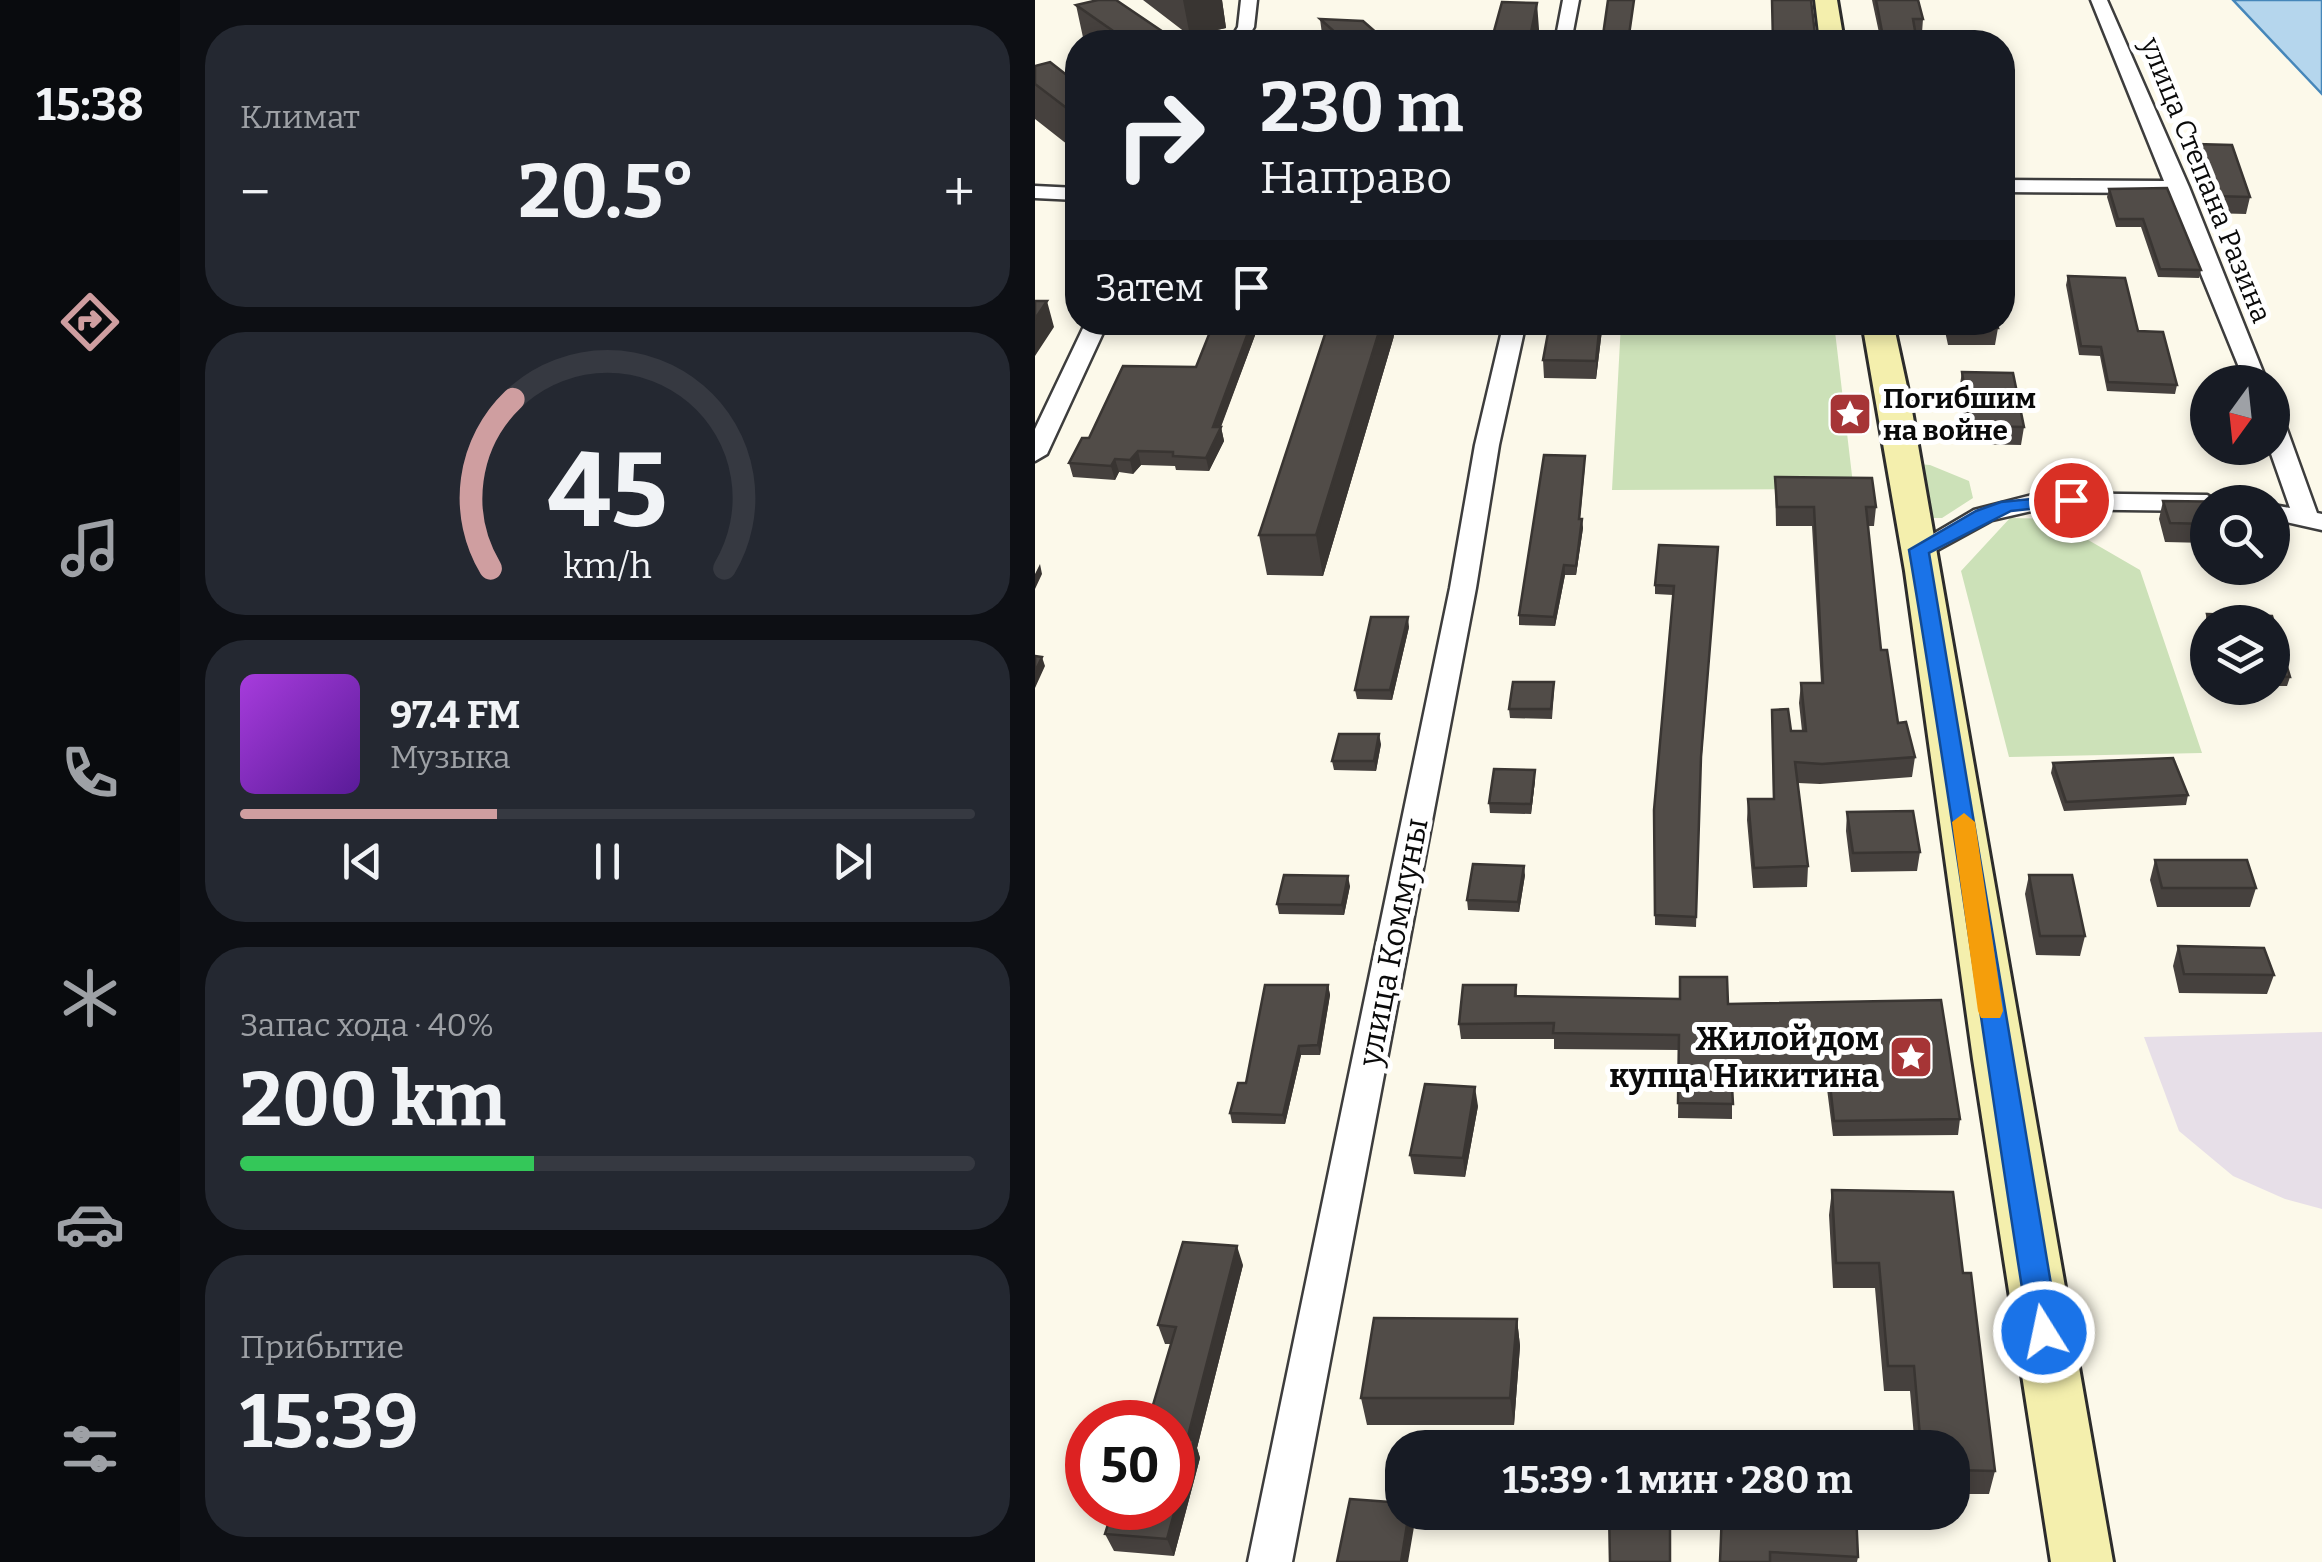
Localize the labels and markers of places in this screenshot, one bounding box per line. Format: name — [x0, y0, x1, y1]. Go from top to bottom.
place label: Погибшим на войне — [1883, 382, 2036, 447]
place icon: Погибшим на войне — [1827, 391, 1873, 437]
pin — [2029, 458, 2114, 543]
place label: Жилой дом купца Никитина — [1609, 1020, 1879, 1095]
place icon: Жилой дом купца Никитина — [1888, 1034, 1934, 1080]

